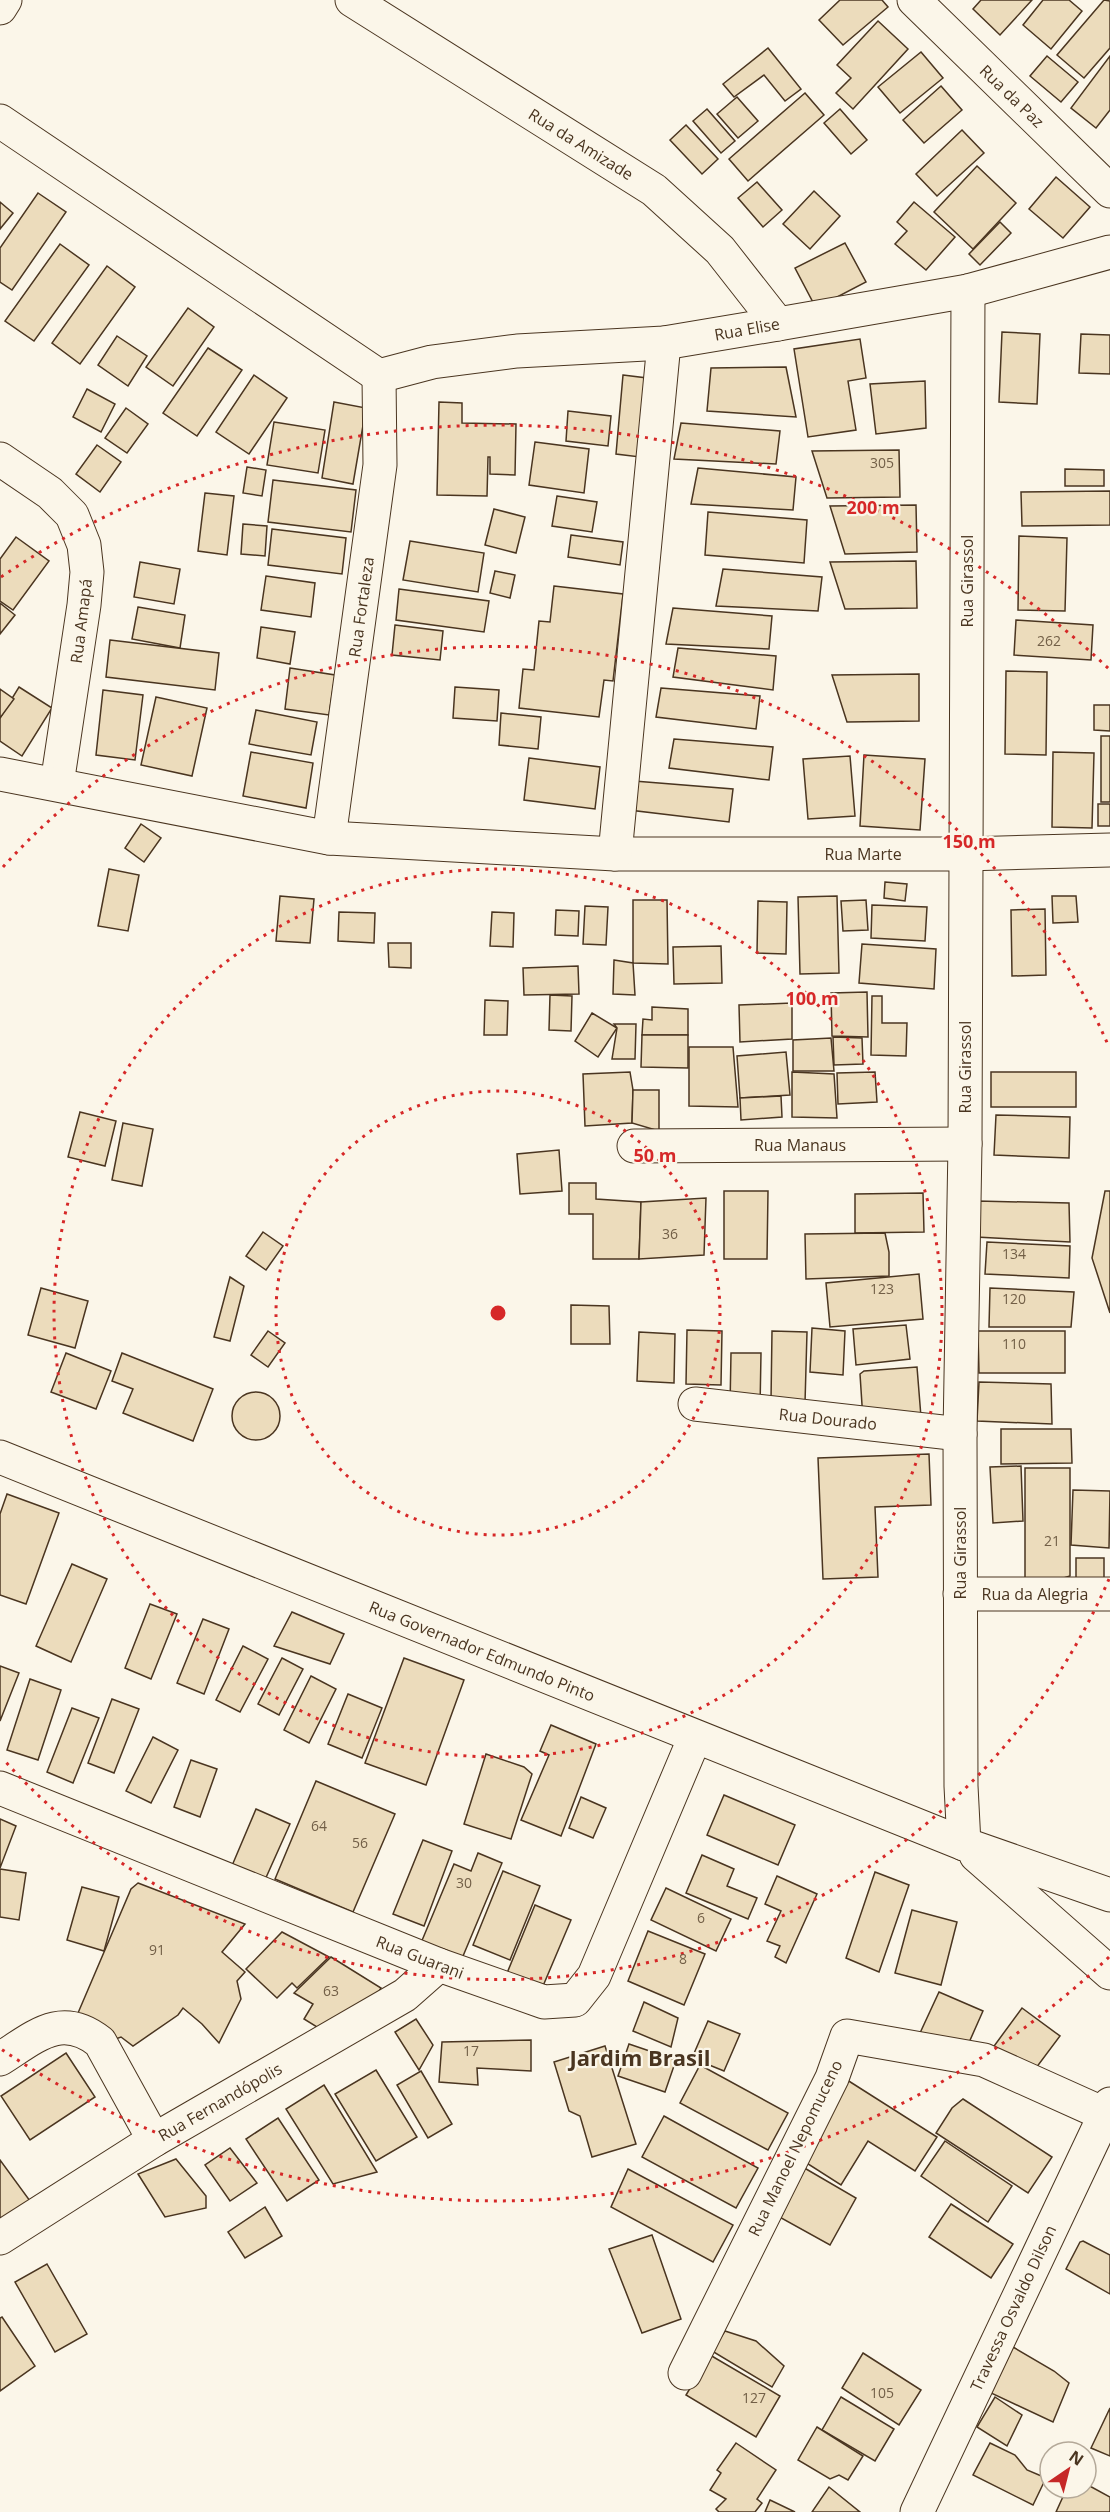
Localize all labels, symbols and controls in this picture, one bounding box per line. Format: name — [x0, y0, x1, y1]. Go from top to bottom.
street label: Rua da Paz — [975, 60, 1049, 132]
street label: Rua da Amizade — [524, 103, 638, 185]
street label: Rua Elise — [712, 312, 782, 346]
house number: 305 — [870, 453, 894, 472]
text: 200 m — [846, 495, 900, 519]
street label: Rua Girassol — [956, 535, 978, 627]
street label: Rua Fortaleza — [343, 555, 379, 659]
street label: Rua Amapá — [65, 577, 97, 665]
house number: 262 — [1037, 631, 1061, 650]
text: 150 m — [942, 829, 996, 853]
street label: Rua Marte — [824, 843, 902, 865]
text: 100 m — [785, 986, 839, 1010]
street label: Rua Girassol — [954, 1021, 976, 1113]
street label: Rua Manaus — [754, 1134, 846, 1156]
text: 50 m — [634, 1143, 676, 1167]
house number: 36 — [662, 1224, 678, 1243]
house number: 134 — [1002, 1244, 1026, 1263]
house number: 123 — [870, 1279, 894, 1298]
house number: 120 — [1002, 1289, 1026, 1308]
centre of rings — [488, 1303, 508, 1323]
house number: 110 — [1002, 1334, 1026, 1353]
street label: Rua Dourado — [778, 1403, 878, 1435]
street label: Rua Girassol — [949, 1507, 971, 1599]
house number: 21 — [1044, 1531, 1060, 1550]
street label: Rua da Alegria — [982, 1583, 1088, 1605]
street label: Rua Governador Edmundo Pinto — [366, 1596, 598, 1706]
house number: 64 — [311, 1816, 327, 1835]
house number: 56 — [352, 1833, 368, 1852]
house number: 30 — [456, 1873, 472, 1892]
house number: 6 — [697, 1908, 705, 1927]
street label: Rua Guarani — [373, 1930, 467, 1984]
house number: 91 — [149, 1940, 165, 1959]
house number: 8 — [679, 1949, 687, 1968]
house number: 63 — [323, 1981, 339, 2000]
house number: 17 — [463, 2041, 479, 2060]
district label: Jardim Brasil — [568, 2042, 710, 2072]
street label: Rua Manoel Nepomuceno — [743, 2056, 847, 2240]
street label: Rua Fernandópolis — [154, 2058, 286, 2146]
street label: Travessa Osvaldo Dilson — [965, 2221, 1061, 2395]
house number: 105 — [870, 2383, 894, 2402]
house number: 127 — [742, 2388, 766, 2407]
north arrow — [1038, 2440, 1098, 2500]
text: N — [1065, 2445, 1088, 2470]

